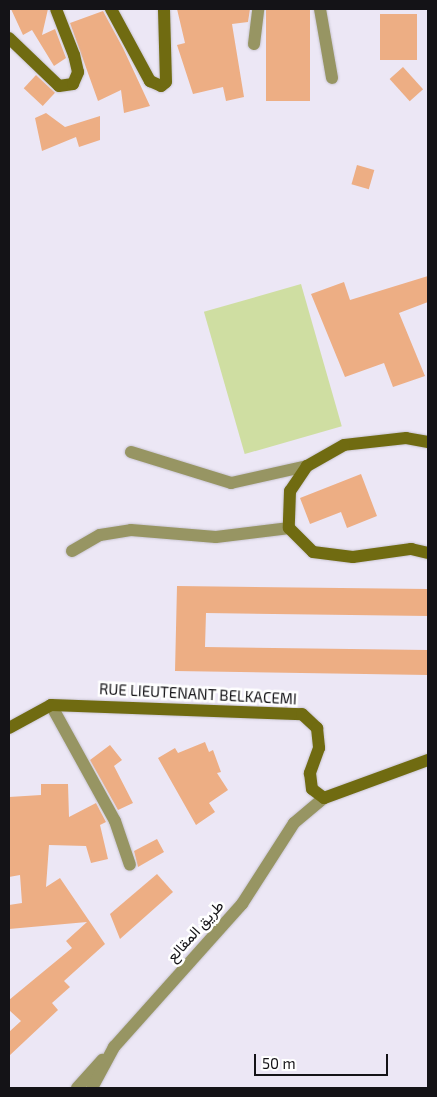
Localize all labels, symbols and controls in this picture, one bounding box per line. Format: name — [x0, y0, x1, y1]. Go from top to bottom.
street label: RUE LIEUTENANT BELKACEMI — [99, 680, 297, 708]
street label: طريق المقالع — [163, 897, 227, 965]
scale bar — [257, 1044, 391, 1076]
text: 50 m — [262, 1054, 296, 1072]

